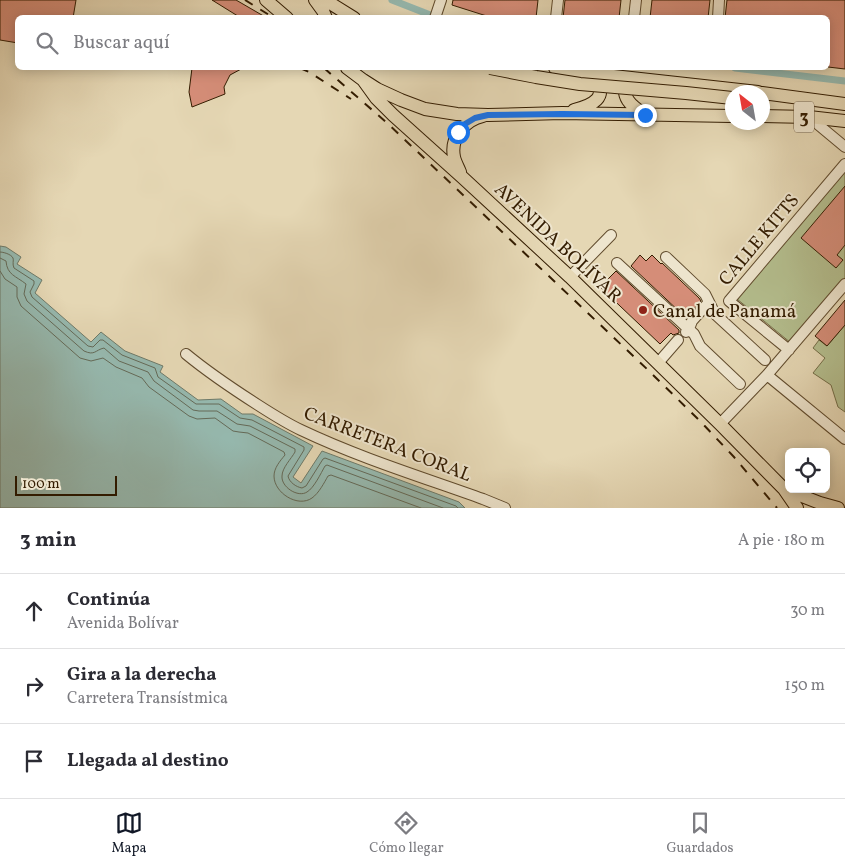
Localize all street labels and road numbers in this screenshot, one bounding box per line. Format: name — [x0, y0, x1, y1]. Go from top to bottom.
road number: 3 — [794, 101, 814, 132]
street label: AVENIDA BOLÍVAR — [488, 177, 627, 310]
street label: CALLE KITTS — [713, 189, 806, 292]
street label: CARRETERA CORAL — [300, 401, 475, 489]

